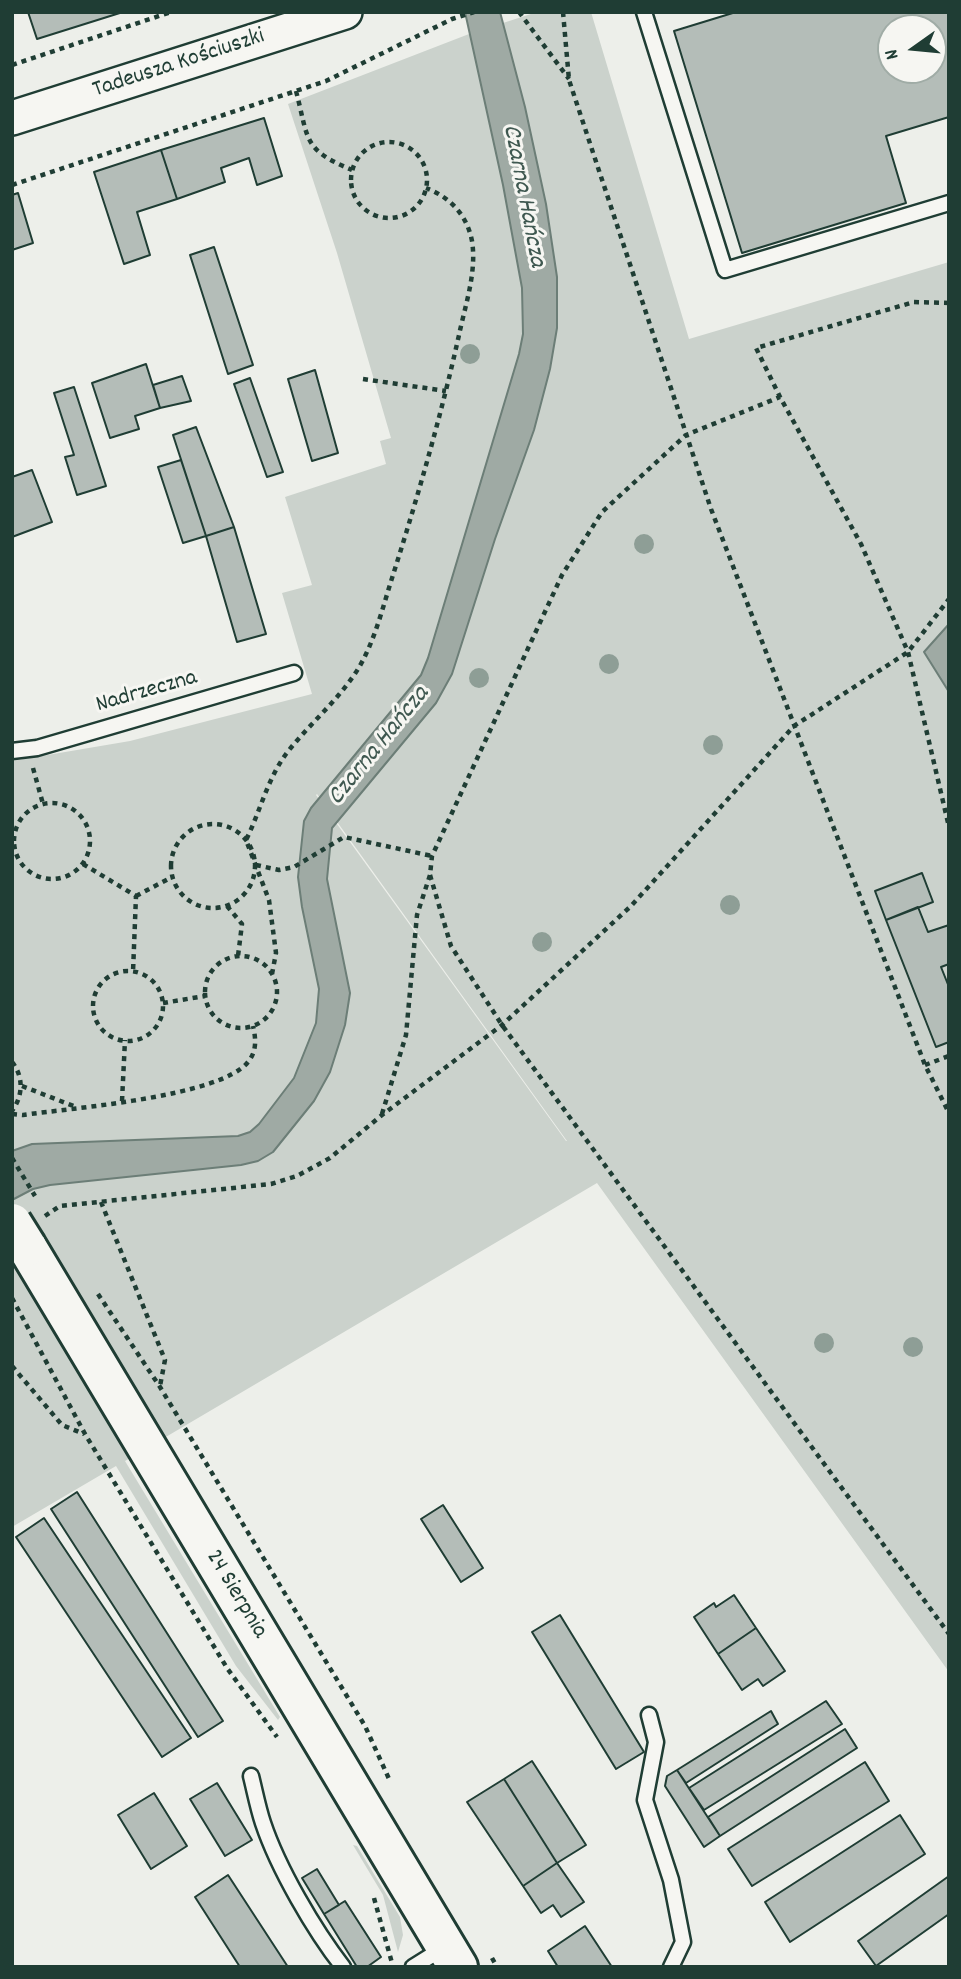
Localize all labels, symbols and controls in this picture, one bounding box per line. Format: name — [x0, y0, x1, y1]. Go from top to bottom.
north arrow — [877, 14, 947, 84]
street label: Tadeusza Kościuszki — [89, 24, 269, 106]
text: N — [879, 46, 907, 62]
water label: Czarna Hańcza — [493, 122, 551, 270]
street label: Nadrzeczna — [93, 665, 201, 721]
water label: Czarna Hańcza — [322, 681, 438, 813]
street label: 24 Sierpnia — [197, 1546, 273, 1644]

